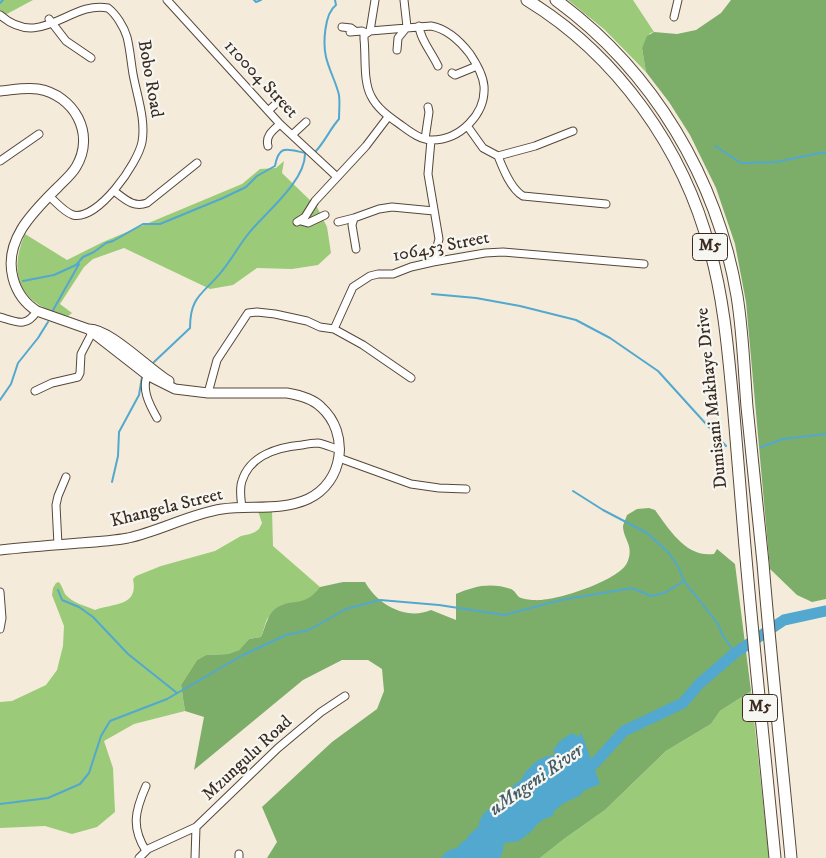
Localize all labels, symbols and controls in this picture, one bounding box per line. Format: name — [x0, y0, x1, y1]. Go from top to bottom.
street label: 110004 Street — [218, 36, 302, 124]
street label: Bobo Road — [132, 38, 166, 120]
street label: 106453 Street — [391, 228, 491, 268]
road number: M5 — [692, 233, 728, 260]
street label: Dumisani Makhaye Drive — [693, 306, 733, 490]
street label: Khangela Street — [109, 485, 225, 533]
road number: M5 — [742, 694, 778, 721]
street label: Mzungulu Road — [199, 712, 297, 806]
water label: uMngeni River — [486, 740, 588, 822]

